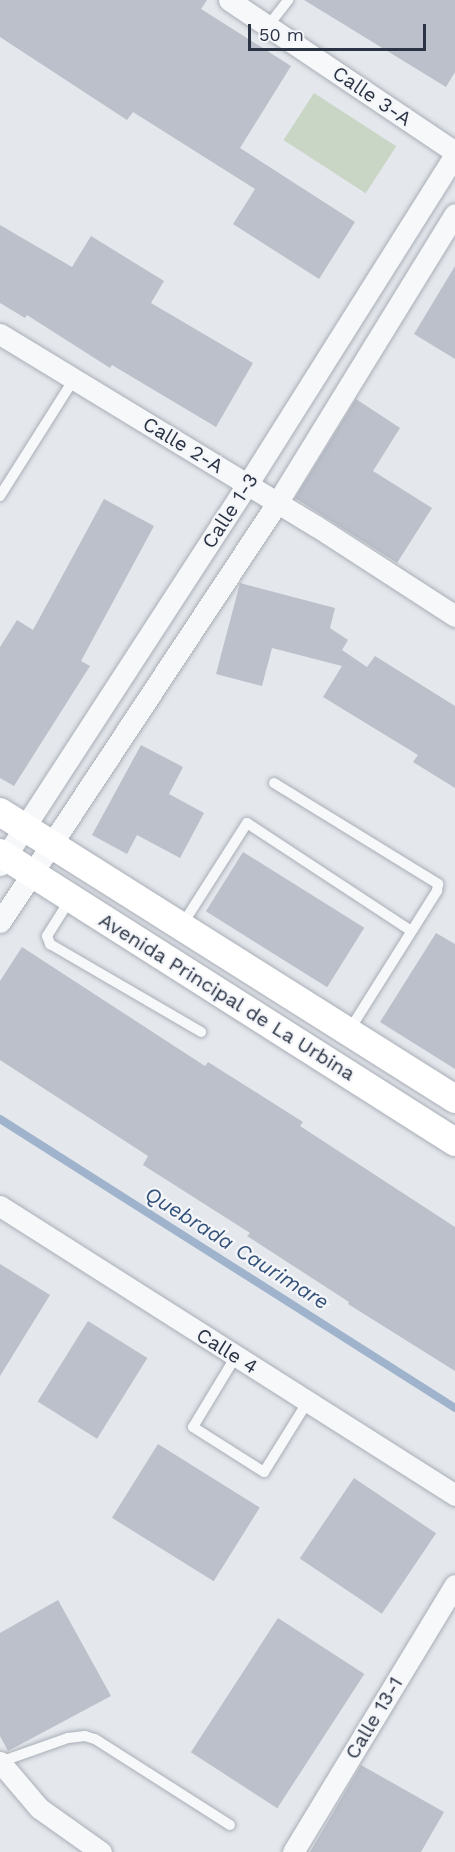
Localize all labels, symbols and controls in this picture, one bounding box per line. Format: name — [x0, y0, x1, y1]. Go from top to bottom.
scale bar — [251, 12, 430, 50]
text: 50 m — [259, 24, 304, 45]
street label: Calle 3-A — [328, 61, 416, 131]
street label: Calle 2-A — [138, 412, 228, 478]
street label: Calle 1-3 — [197, 469, 263, 553]
street label: Avenida Principal de La Urbina — [94, 908, 360, 1086]
water label: Quebrada Caurimare — [140, 1181, 334, 1315]
street label: Calle 4 — [192, 1323, 262, 1379]
street label: Calle 13-1 — [340, 1672, 408, 1764]

